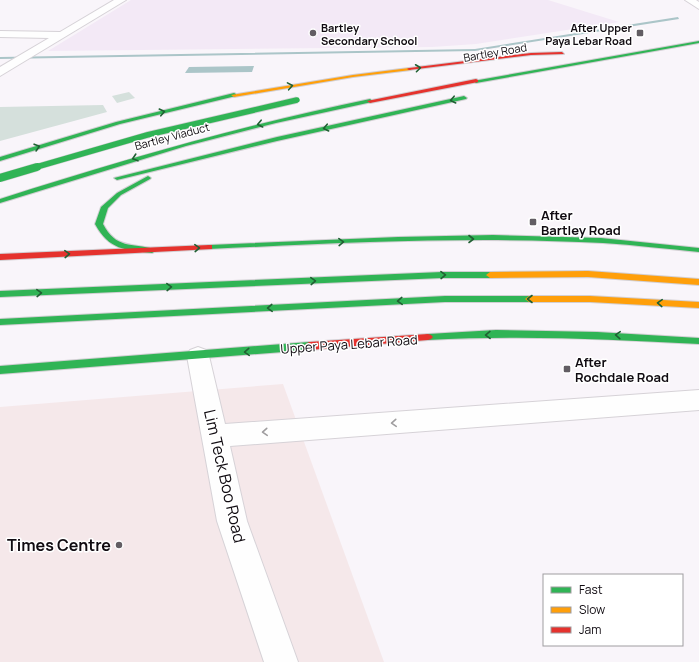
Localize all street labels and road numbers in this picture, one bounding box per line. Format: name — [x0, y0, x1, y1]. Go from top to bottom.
street label: Bartley Road — [462, 39, 528, 65]
street label: Bartley Viaduct — [133, 119, 211, 153]
street label: Upper Paya Lebar Road — [280, 330, 418, 358]
street label: Lim Teck Boo Road — [199, 407, 251, 545]

